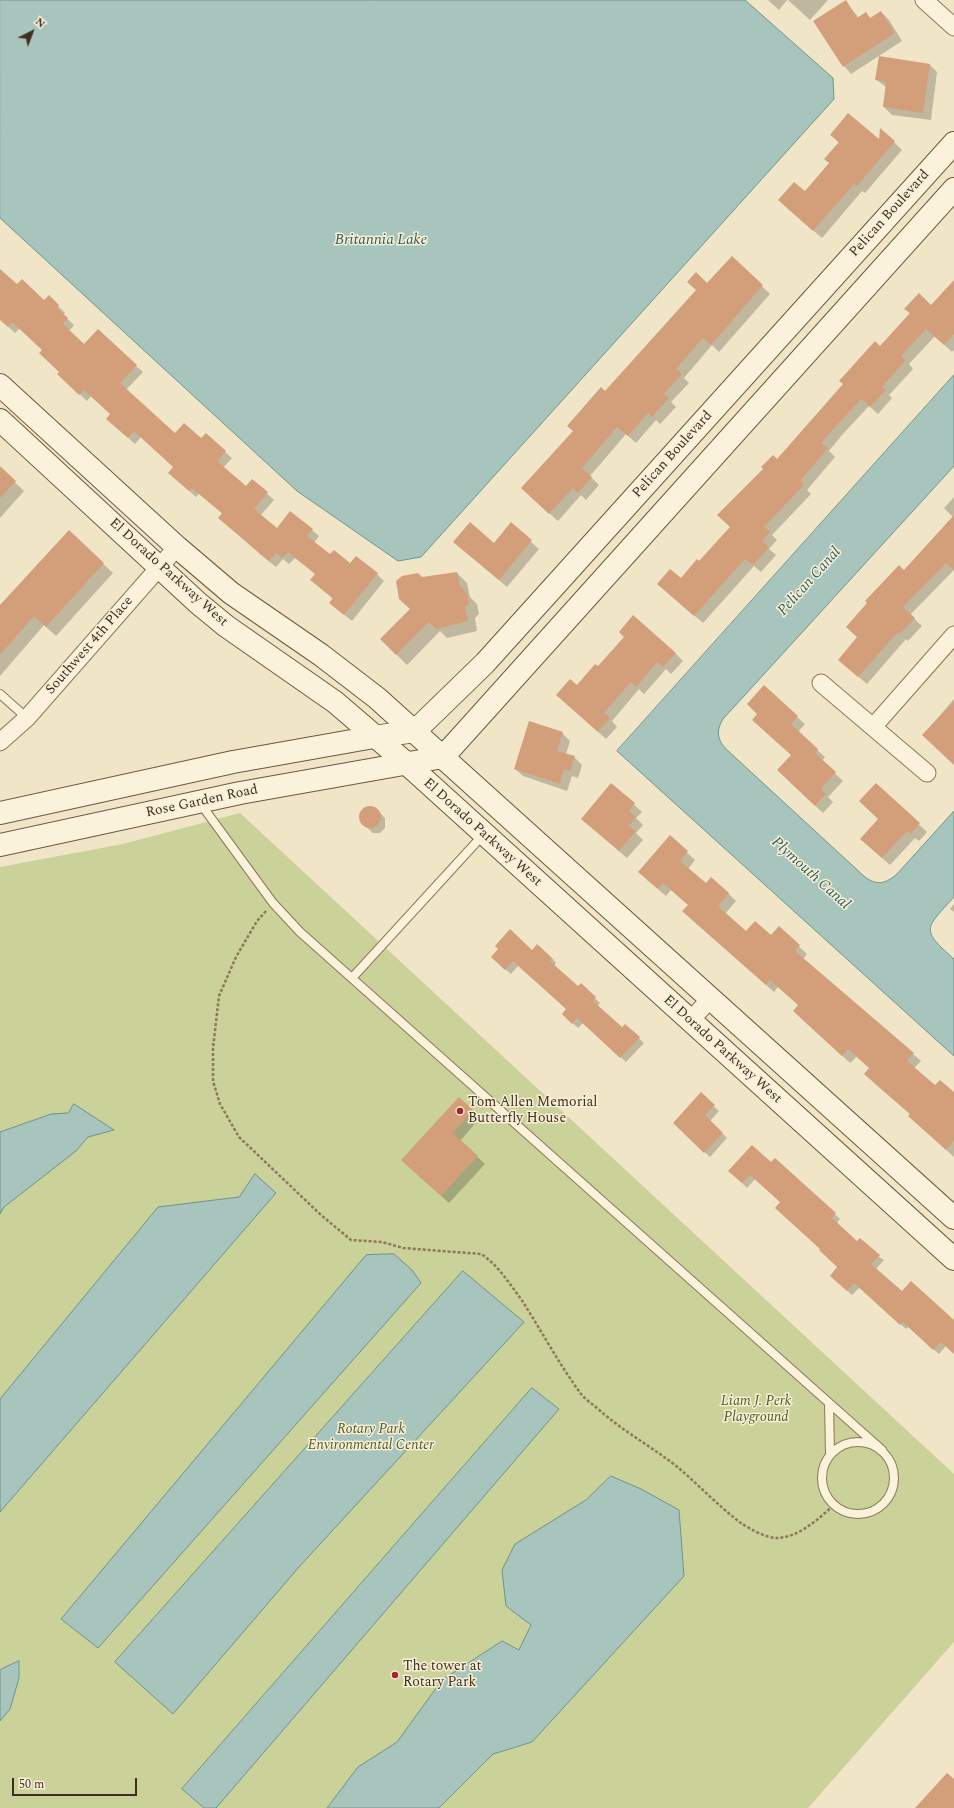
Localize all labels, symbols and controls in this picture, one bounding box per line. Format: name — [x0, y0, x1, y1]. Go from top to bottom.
north arrow — [12, 12, 52, 52]
text: N — [31, 13, 49, 32]
street label: Pelican Boulevard — [846, 167, 934, 261]
water label: Britannia Lake — [335, 232, 427, 250]
street label: Pelican Boulevard — [629, 408, 717, 502]
street label: El Dorado Parkway West — [105, 515, 231, 631]
water label: Pelican Canal — [775, 544, 845, 620]
street label: Southwest 4th Place — [43, 593, 137, 699]
street label: El Dorado Parkway West — [419, 775, 545, 891]
street label: Rose Garden Road — [144, 782, 260, 822]
water label: Plymouth Canal — [767, 834, 853, 914]
street label: El Dorado Parkway West — [659, 992, 785, 1108]
place label: Tom Allen Memorial Butterfly House — [468, 1095, 597, 1128]
marker: Tom Allen Memorial Butterfly House — [455, 1106, 465, 1116]
park label: Liam J. Perk Playground — [721, 1394, 791, 1426]
park label: Rotary Park Environmental Center — [308, 1422, 434, 1454]
place label: The tower at Rotary Park — [403, 1659, 482, 1692]
marker: The tower at Rotary Park — [390, 1670, 400, 1680]
scale bar — [14, 1770, 139, 1796]
text: 50 m — [19, 1775, 44, 1794]

